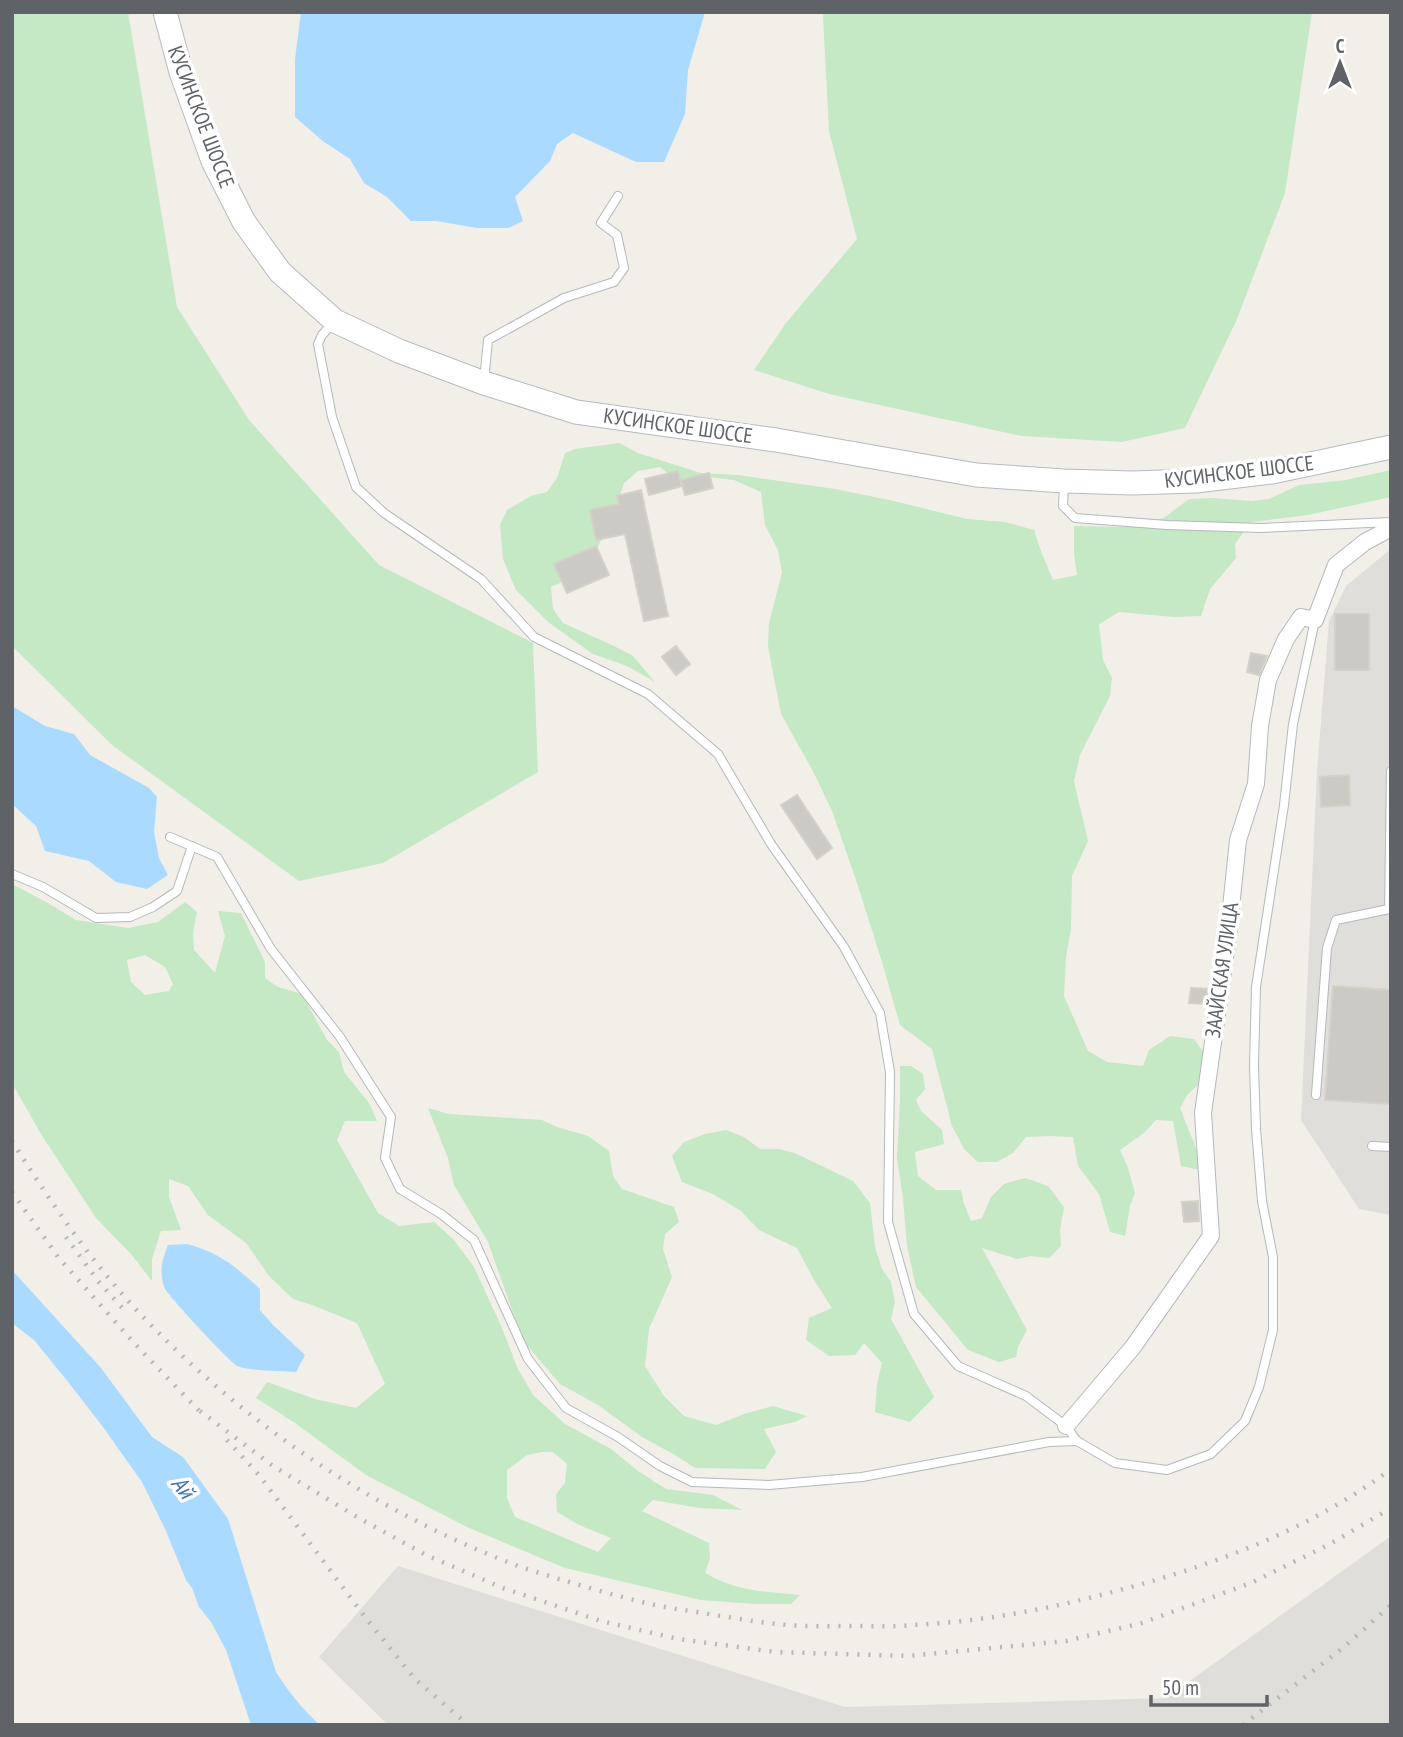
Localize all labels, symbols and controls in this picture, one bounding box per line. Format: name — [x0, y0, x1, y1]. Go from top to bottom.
north arrow — [1305, 28, 1375, 98]
text: С — [1336, 34, 1345, 58]
street label: КУСИНСКОЕ ШОССЕ — [162, 42, 241, 192]
street label: КУСИНСКОЕ ШОССЕ — [602, 402, 754, 449]
street label: КУСИНСКОЕ ШОССЕ — [1163, 449, 1315, 494]
street label: ЗААЙСКАЯ УЛИЦА — [1199, 900, 1244, 1039]
water label: Ай — [166, 1469, 203, 1506]
scale bar — [1151, 1664, 1266, 1708]
text: 50 m — [1162, 1674, 1199, 1701]

